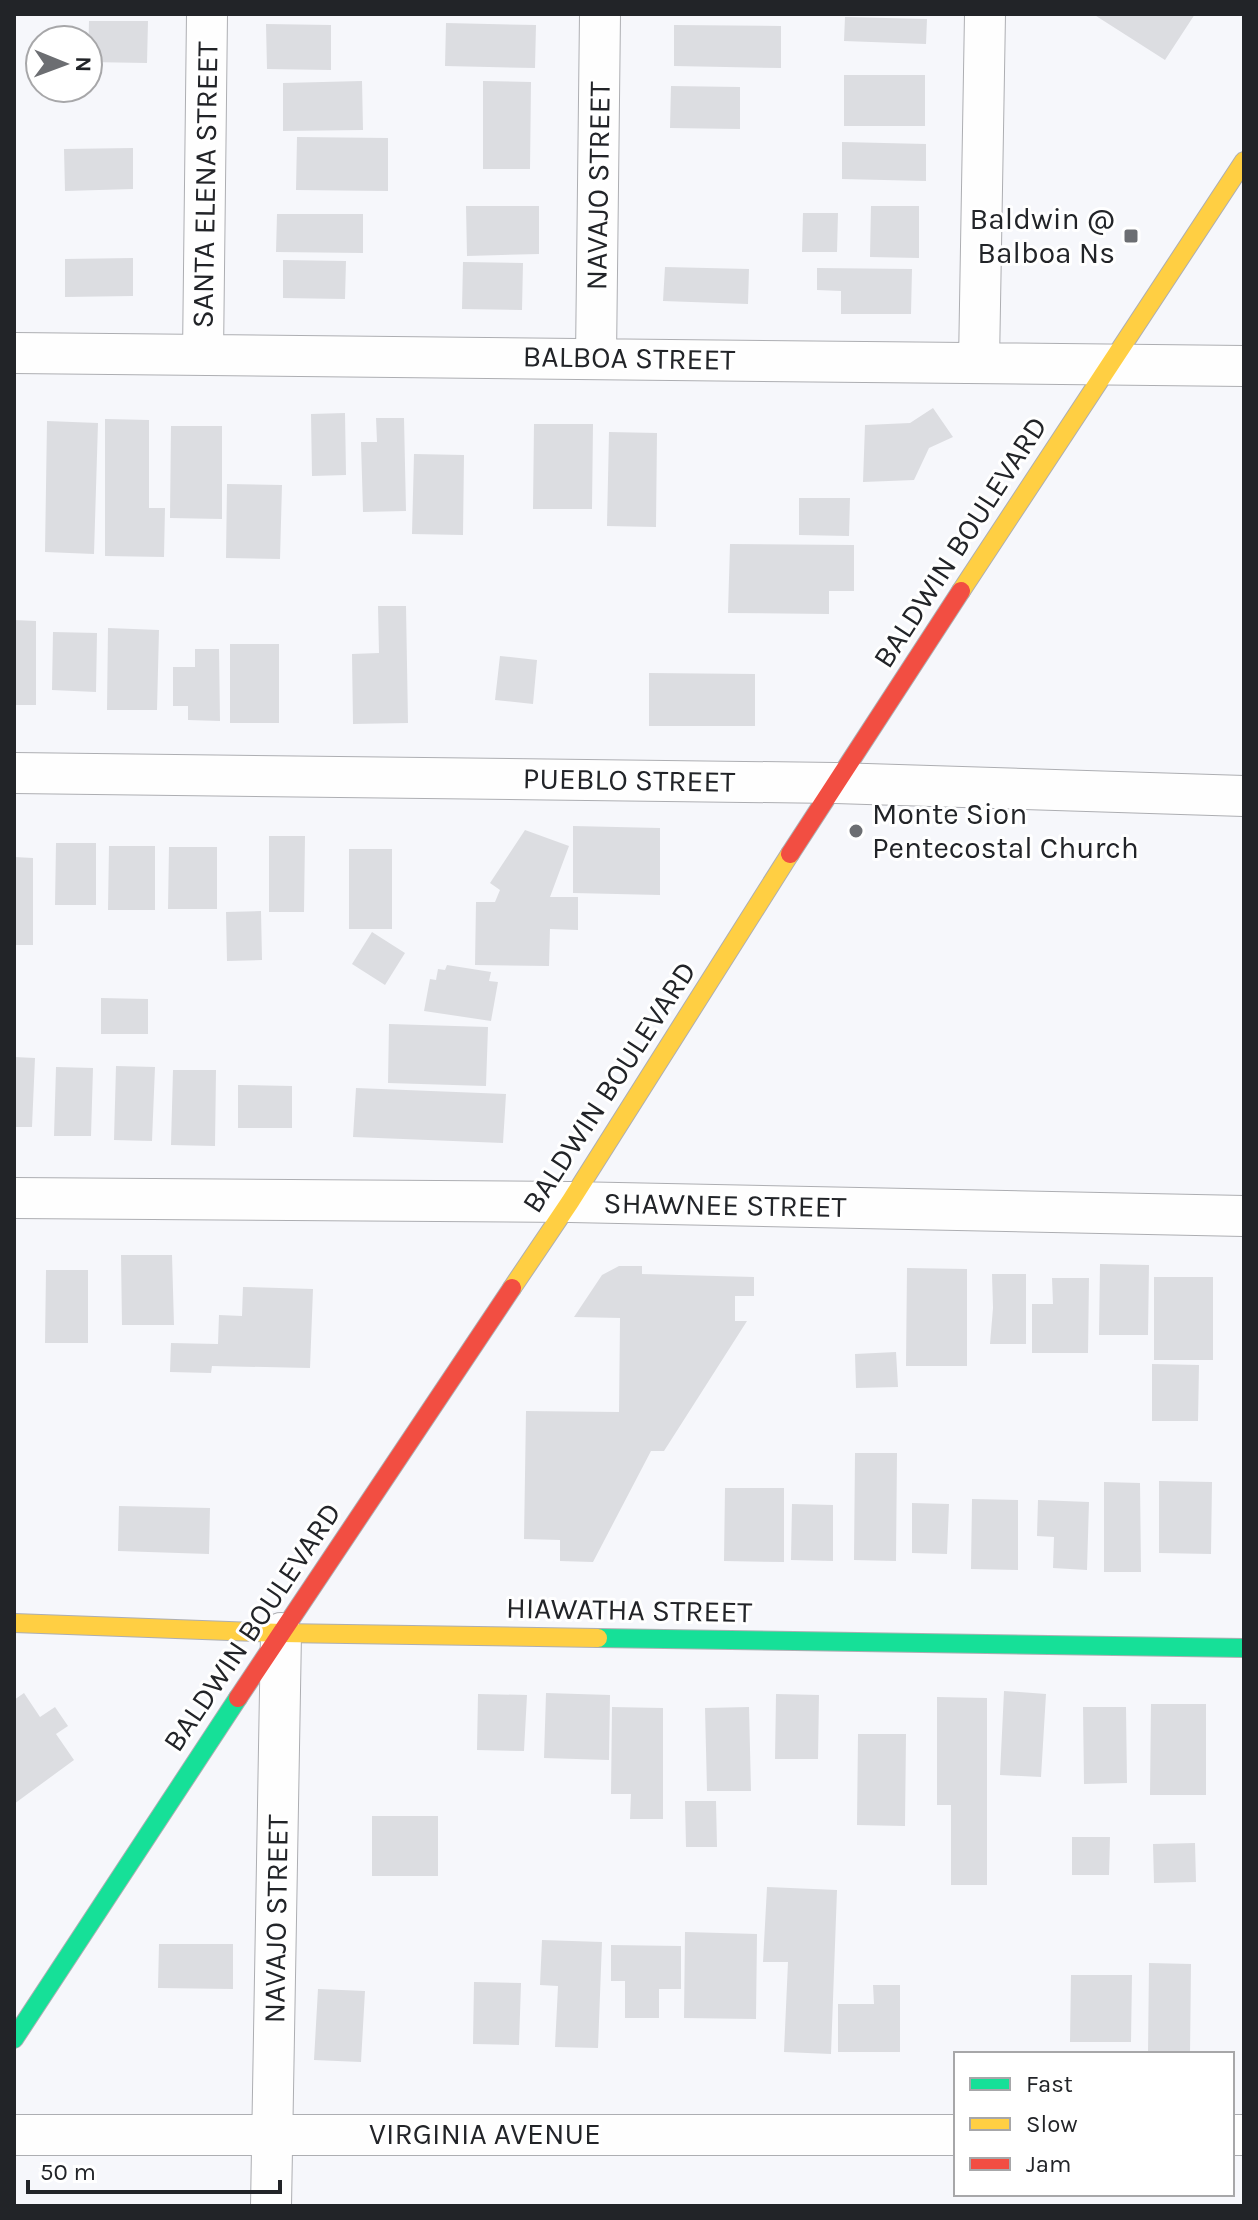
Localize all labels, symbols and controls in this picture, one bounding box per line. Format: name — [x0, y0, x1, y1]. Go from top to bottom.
north arrow — [24, 24, 104, 104]
street label: SANTA ELENA STREET — [184, 41, 226, 329]
text: N — [70, 56, 96, 72]
street label: NAVAJO STREET — [578, 81, 618, 291]
place label: Baldwin @ Balboa Ns — [970, 201, 1115, 271]
marker: Baldwin @ Balboa Ns — [1122, 227, 1140, 245]
street label: BALBOA STREET — [522, 338, 736, 378]
street label: BALDWIN BOULEVARD — [865, 410, 1055, 674]
street label: PUEBLO STREET — [522, 760, 736, 800]
place label: Monte Sion Pentecostal Church — [872, 796, 1139, 866]
marker: Monte Sion Pentecostal Church — [847, 822, 865, 840]
street label: BALDWIN BOULEVARD — [514, 955, 704, 1219]
street label: SHAWNEE STREET — [603, 1185, 847, 1225]
street label: BALDWIN BOULEVARD — [155, 1496, 349, 1758]
street label: HIAWATHA STREET — [505, 1590, 753, 1630]
street label: NAVAJO STREET — [256, 1814, 296, 2024]
legend — [954, 2052, 1234, 2196]
text: Fast — [1026, 2070, 1073, 2098]
text: Slow — [1026, 2110, 1078, 2138]
street label: VIRGINIA AVENUE — [369, 2116, 601, 2152]
scale bar — [28, 2144, 280, 2194]
text: Jam — [1026, 2150, 1071, 2178]
text: 50 m — [40, 2158, 96, 2186]

